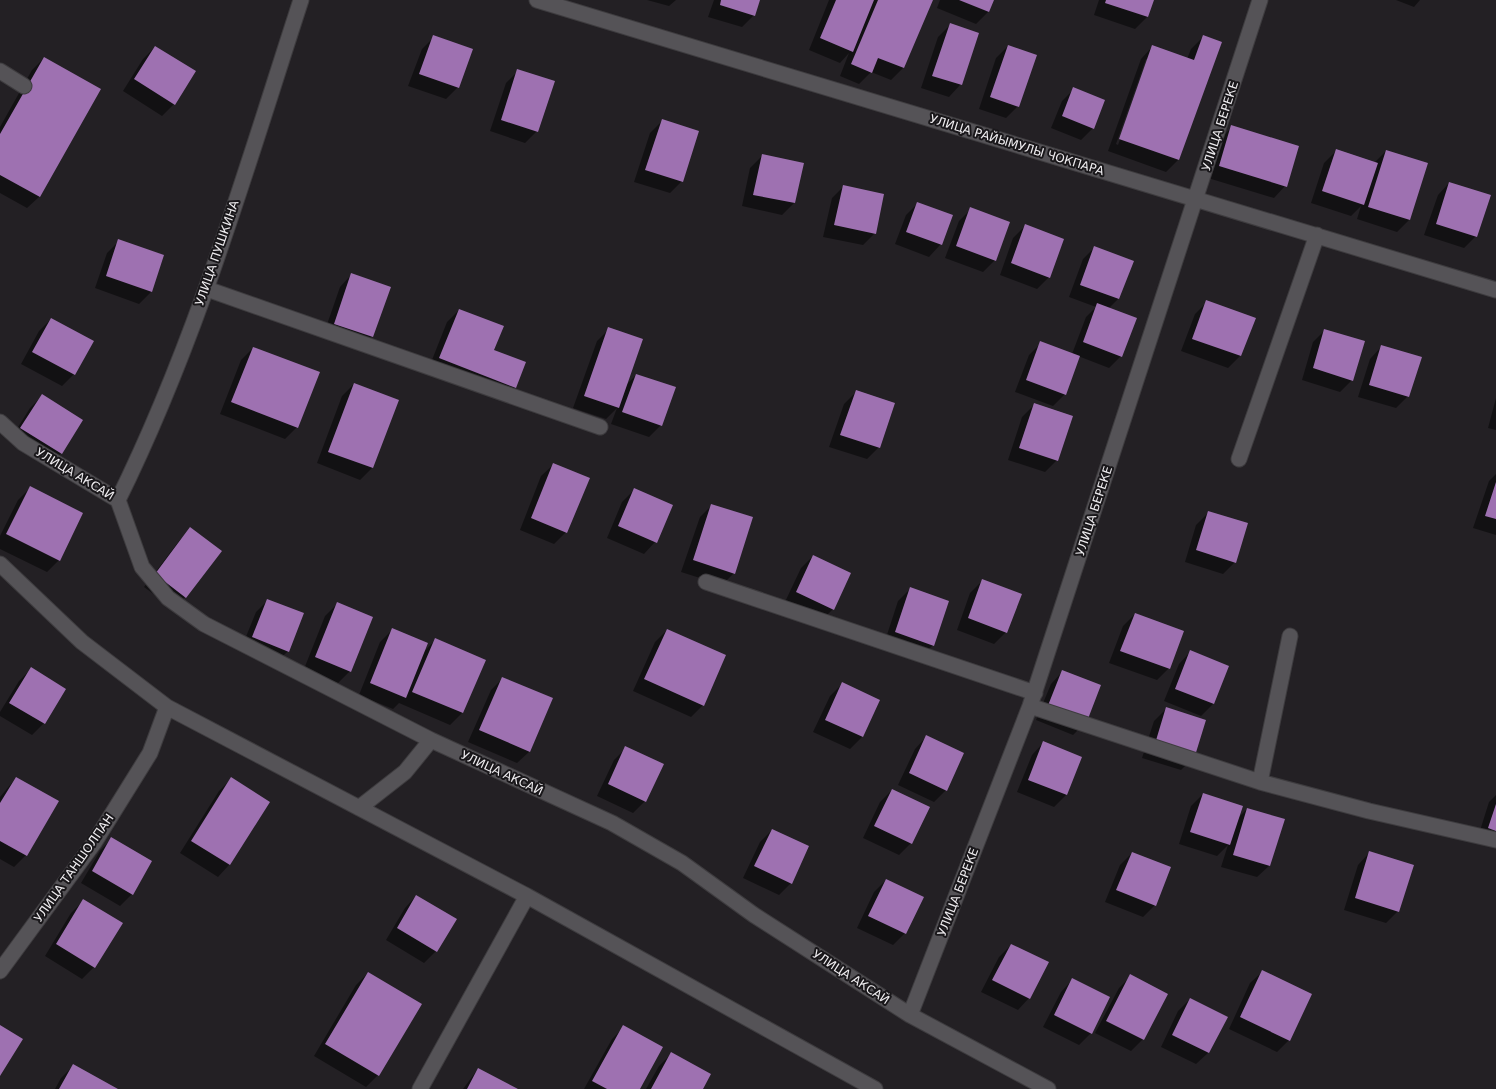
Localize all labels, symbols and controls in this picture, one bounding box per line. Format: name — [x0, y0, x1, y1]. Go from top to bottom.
street label: УЛИЦА БЕРЕКЕ — [1199, 79, 1241, 173]
street label: УЛИЦА РАЙЫМУЛЫ ЧОКПАРА — [928, 111, 1107, 178]
street label: УЛИЦА ПУШКИНА — [192, 198, 242, 308]
street label: УЛИЦА АКСАЙ — [33, 444, 117, 503]
street label: УЛИЦА БЕРЕКЕ — [1073, 464, 1115, 558]
street label: УЛИЦА АКСАЙ — [459, 747, 546, 798]
street label: УЛИЦА ТАНШОЛПАН — [31, 811, 117, 925]
street label: УЛИЦА БЕРЕКЕ — [935, 846, 981, 938]
street label: УЛИЦА АКСАЙ — [810, 946, 893, 1007]

